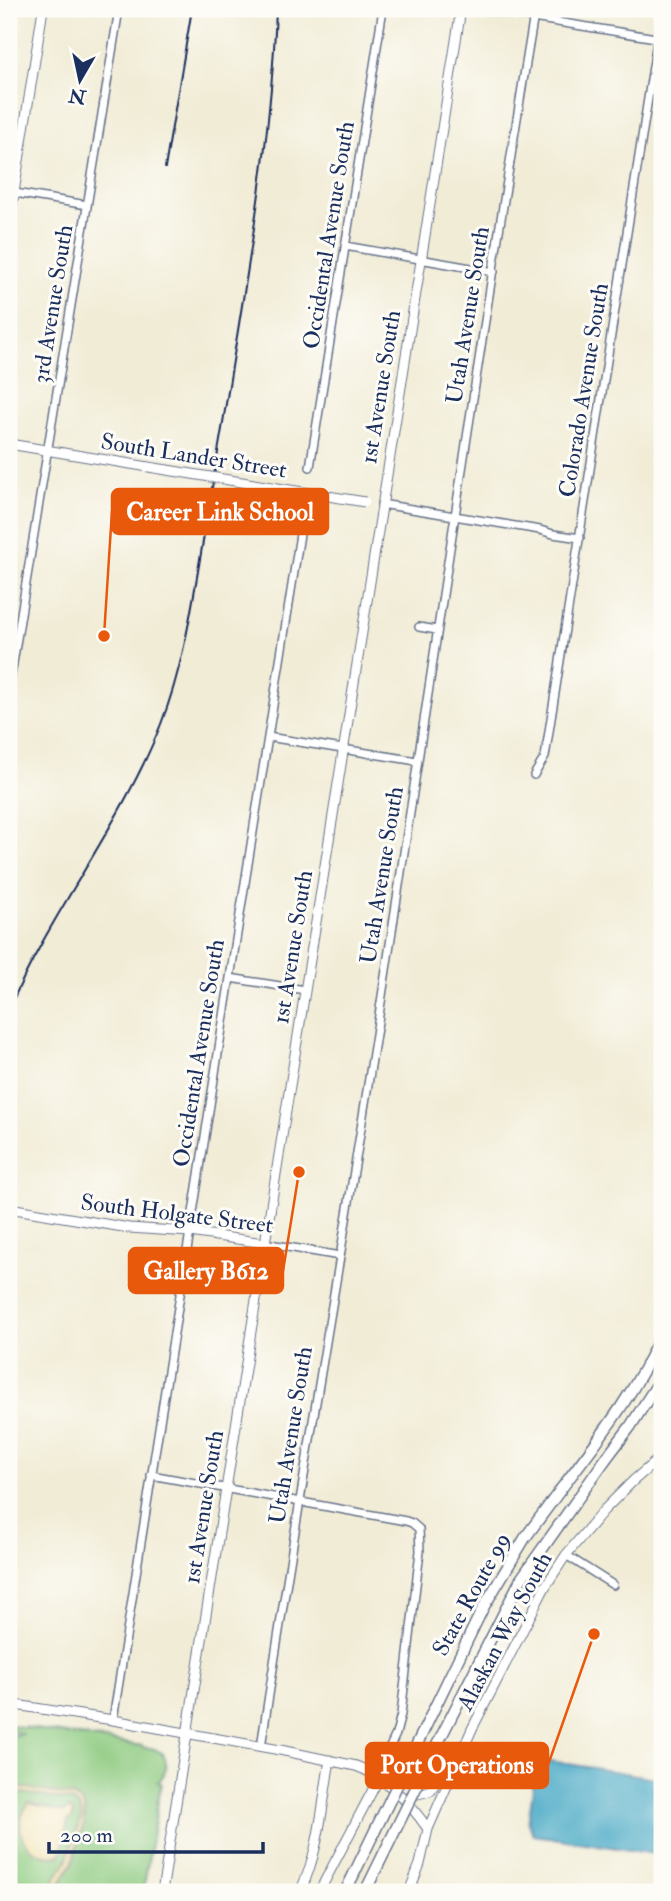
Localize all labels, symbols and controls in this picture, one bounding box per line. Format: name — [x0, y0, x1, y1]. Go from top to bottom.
north arrow — [46, 46, 116, 116]
text: N — [66, 82, 89, 109]
street label: Occidental Avenue South — [296, 119, 361, 351]
street label: 3rd Avenue South — [26, 223, 79, 385]
street label: Utah Avenue South — [439, 224, 496, 406]
street label: Colorado Avenue South — [552, 281, 615, 499]
street label: 1st Avenue South — [354, 308, 407, 466]
street label: South Lander Street — [99, 426, 289, 485]
callout: Career Link School — [112, 489, 328, 534]
text: Career Link School — [126, 497, 315, 528]
street label: Utah Avenue South — [353, 784, 410, 966]
street label: 1st Avenue South — [266, 868, 319, 1026]
street label: Occidental Avenue South — [166, 937, 231, 1169]
street label: South Holgate Street — [79, 1187, 275, 1240]
callout: Gallery B612 — [129, 1248, 283, 1293]
text: Gallery B612 — [143, 1256, 269, 1287]
street label: Utah Avenue South — [262, 1344, 319, 1526]
street label: 1st Avenue South — [177, 1428, 230, 1586]
street label: State Route 99 — [426, 1528, 517, 1661]
street label: Alaskan Way South — [450, 1547, 558, 1716]
callout: Port Operations — [366, 1743, 548, 1788]
text: Port Operations — [380, 1750, 534, 1781]
scale bar — [49, 1810, 262, 1854]
text: 200 m — [60, 1822, 113, 1849]

